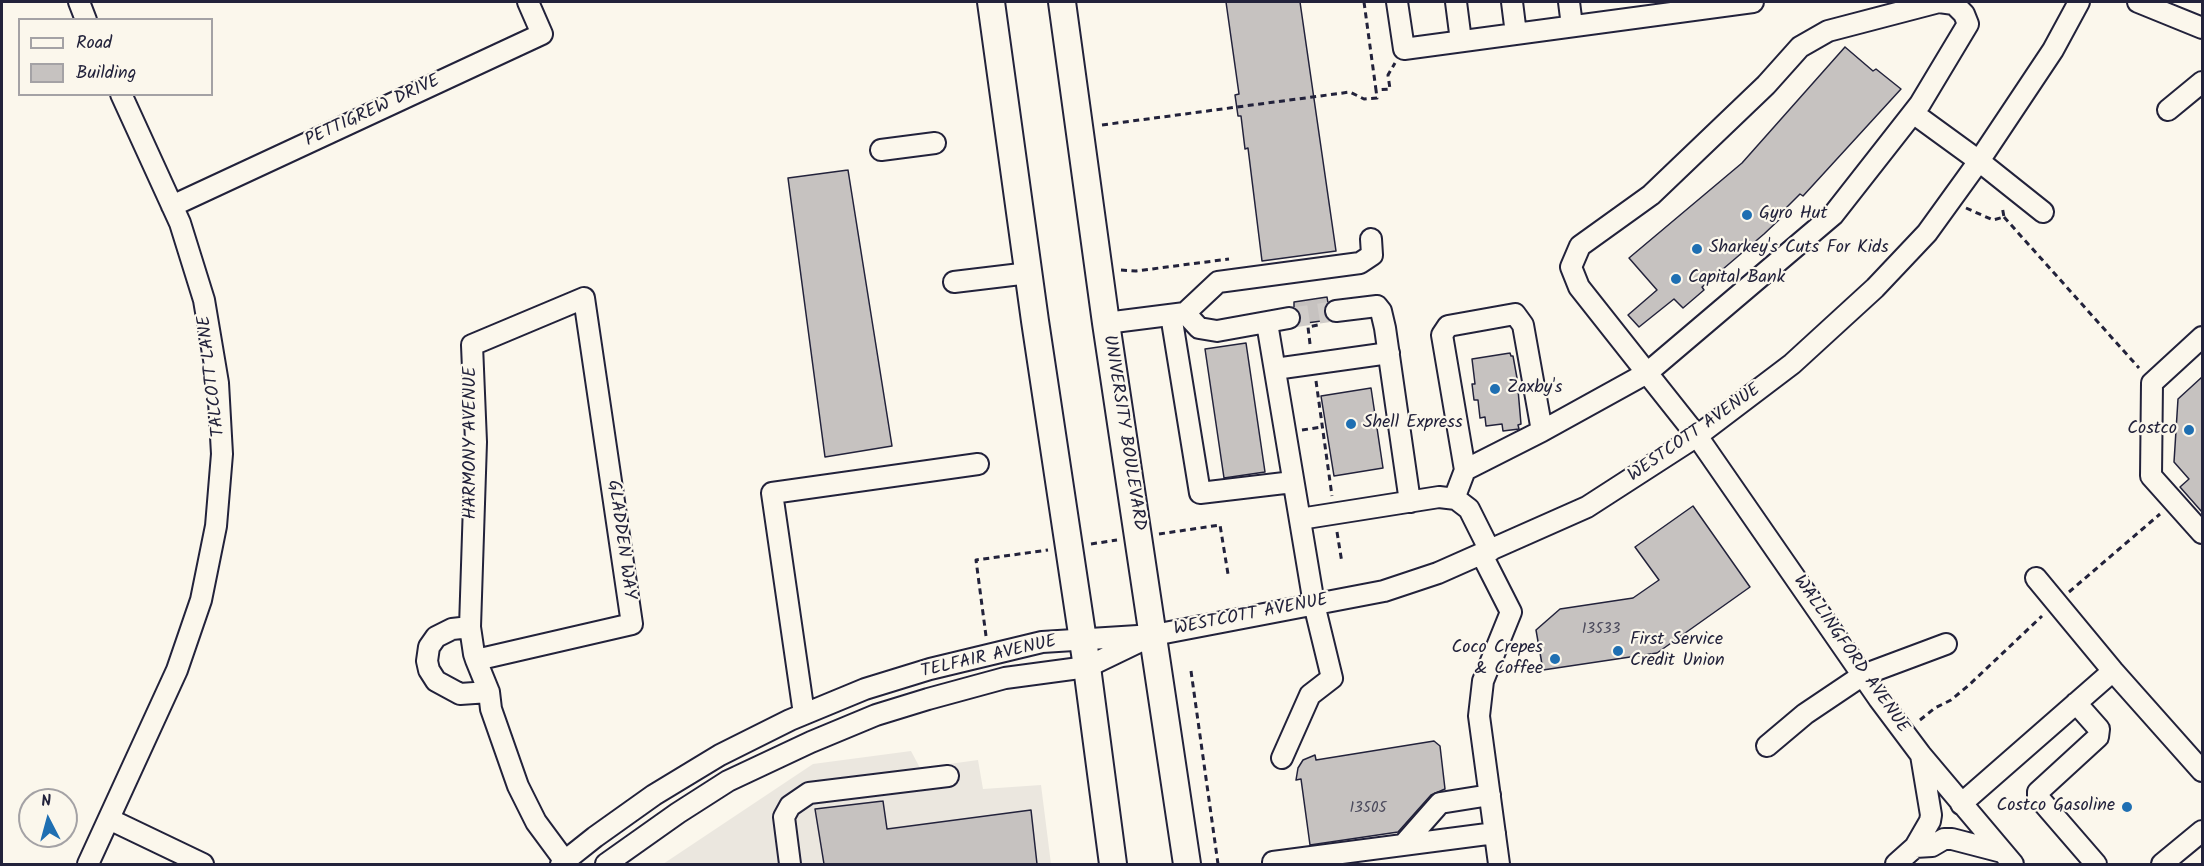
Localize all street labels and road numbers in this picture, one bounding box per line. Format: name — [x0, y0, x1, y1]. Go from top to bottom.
street label: PETTIGREW DRIVE — [302, 71, 444, 153]
street label: TALCOTT LANE — [195, 314, 231, 438]
street label: UNIVERSITY BOULEVARD — [1097, 334, 1149, 532]
street label: HARMONY AVENUE — [461, 366, 483, 520]
street label: WESTCOTT AVENUE — [1625, 380, 1765, 488]
street label: GLADDEN WAY — [601, 479, 639, 601]
street label: WALLINGFORD AVENUE — [1787, 572, 1913, 738]
street label: WESTCOTT AVENUE — [1172, 590, 1330, 642]
street label: TELFAIR AVENUE — [919, 632, 1059, 684]

